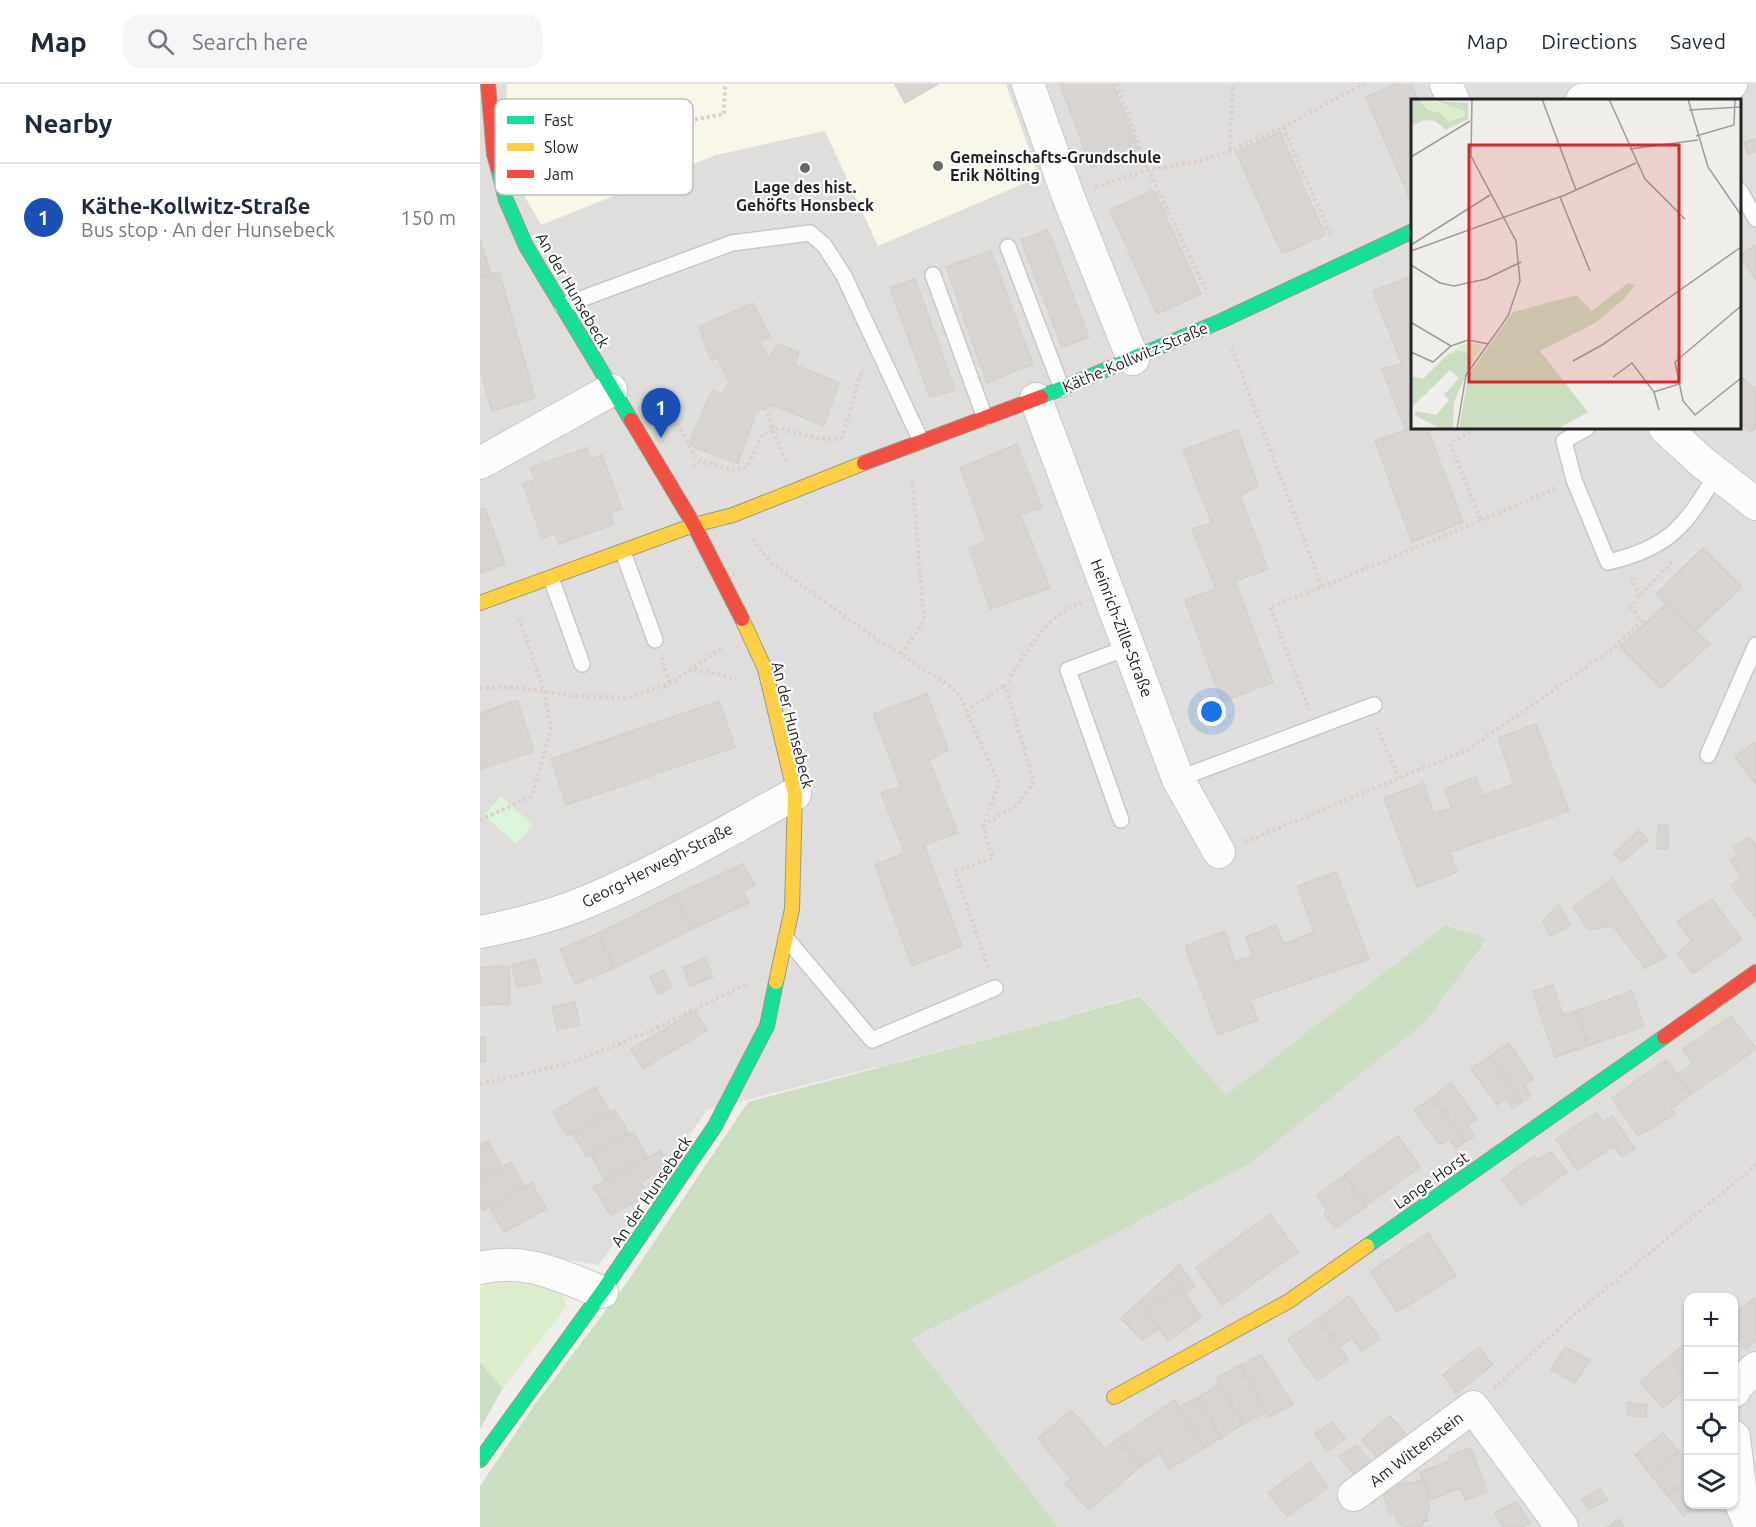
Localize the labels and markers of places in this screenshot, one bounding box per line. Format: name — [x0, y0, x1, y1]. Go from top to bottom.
place label: Gemeinschafts-Grundschule Erik Nölting — [950, 148, 1161, 184]
marker: Gemeinschafts-Grundschule Erik Nölting — [931, 159, 945, 173]
marker: Lage des hist. Gehöfts Honsbeck — [798, 161, 812, 175]
place label: Lage des hist. Gehöfts Honsbeck — [736, 178, 874, 214]
pin: 1 — [642, 388, 681, 438]

